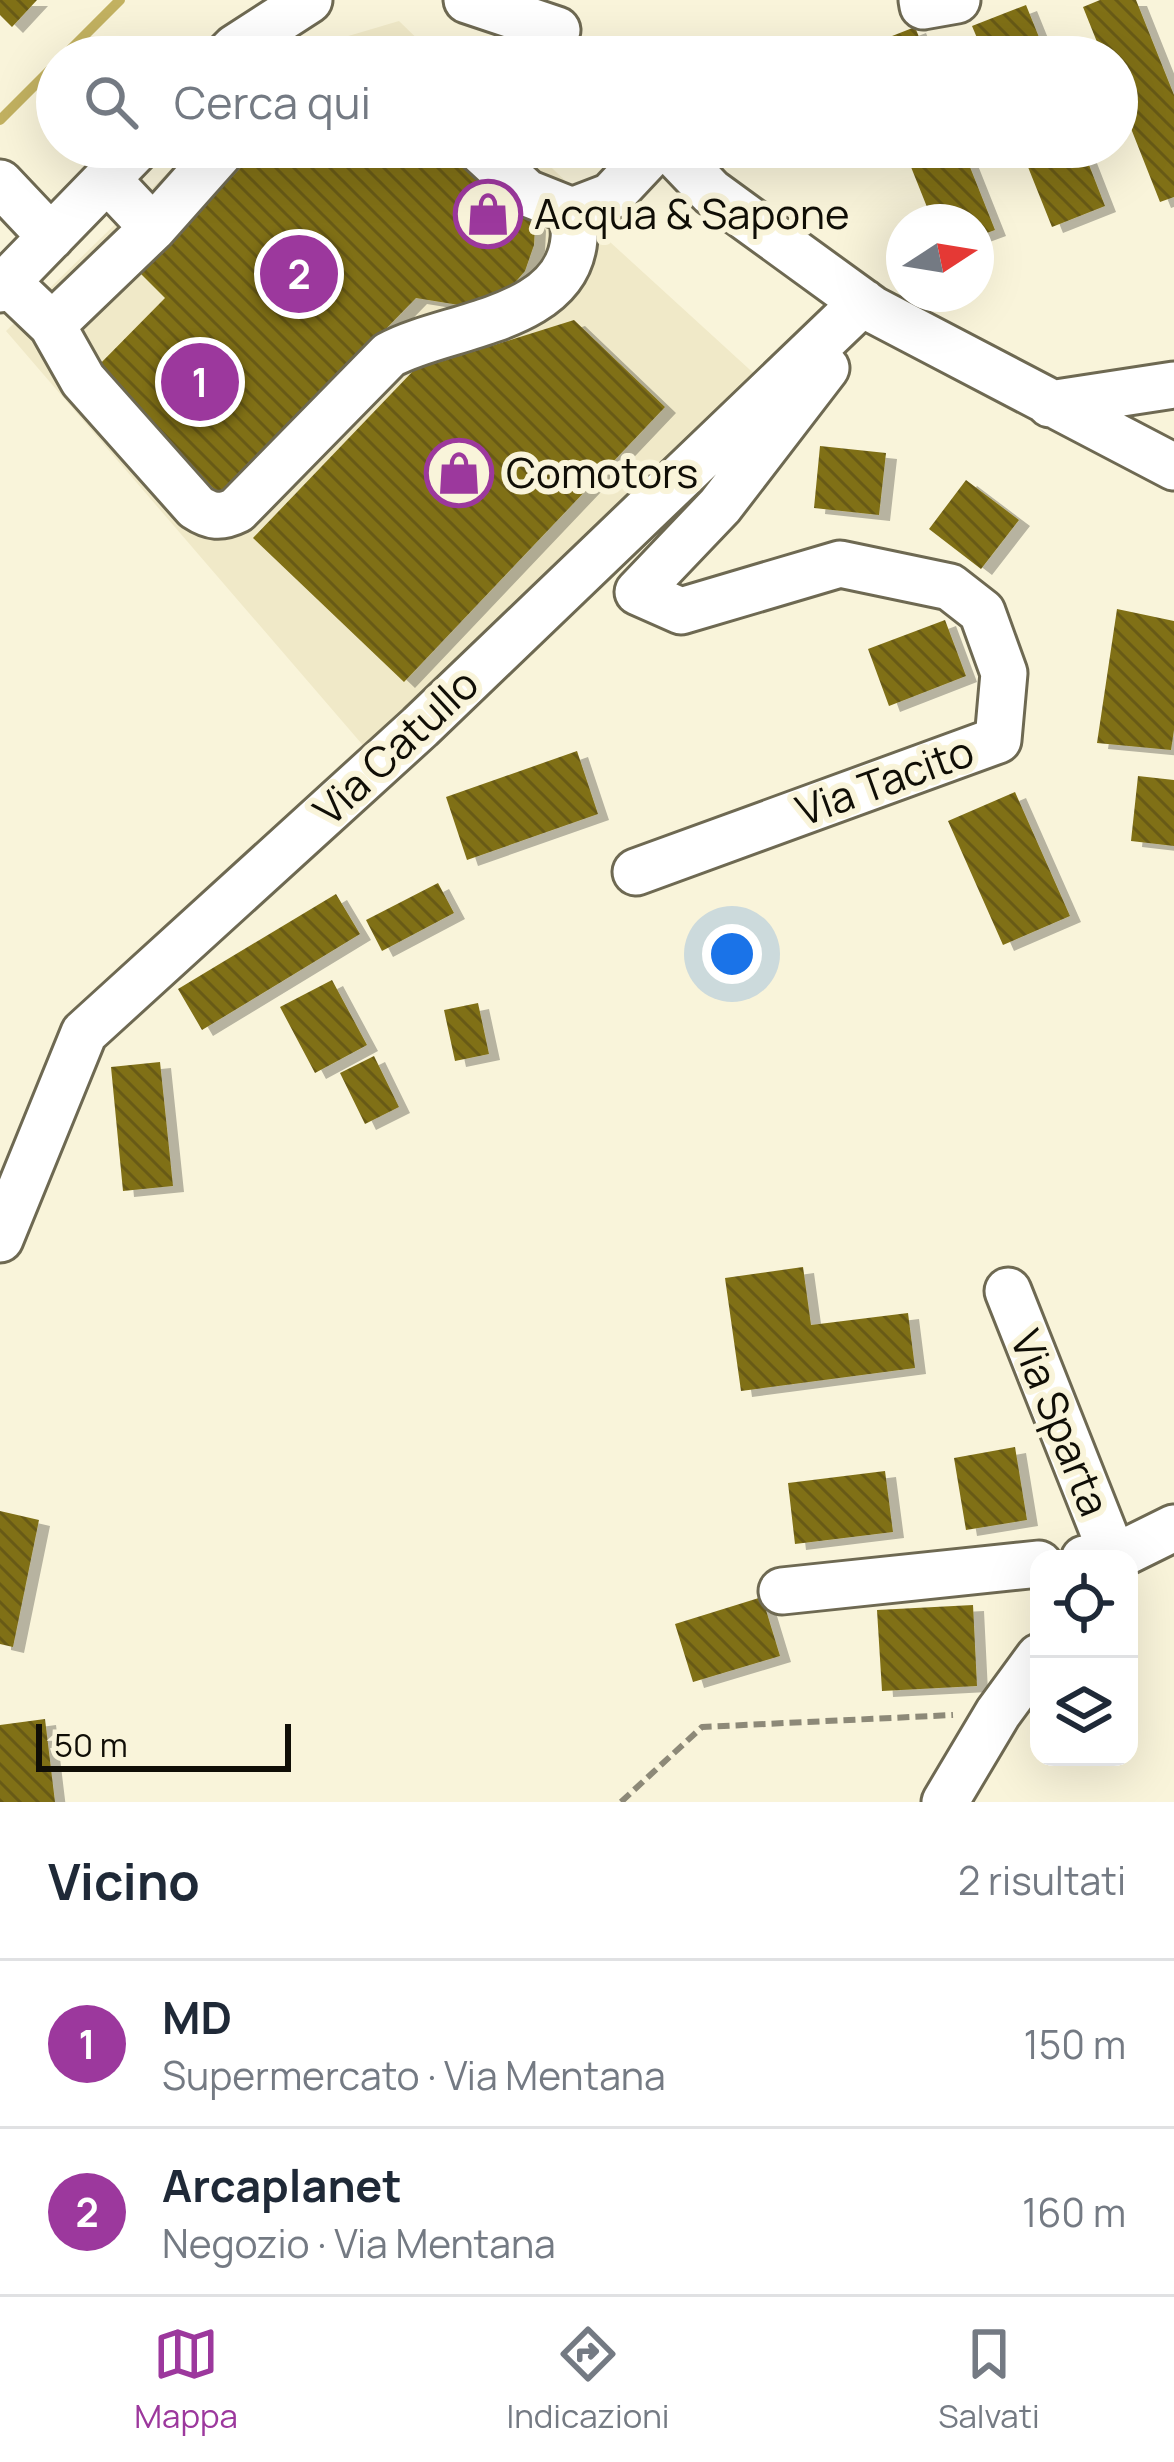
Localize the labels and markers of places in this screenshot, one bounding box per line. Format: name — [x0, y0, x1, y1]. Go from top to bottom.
shop icon: Acqua & Sapone — [453, 179, 523, 249]
place label: Acqua & Sapone — [534, 184, 849, 242]
pin: 2 — [260, 229, 338, 319]
pin: 1 — [161, 337, 239, 427]
shop icon: Comotors — [424, 438, 494, 508]
place label: Comotors — [506, 443, 698, 501]

